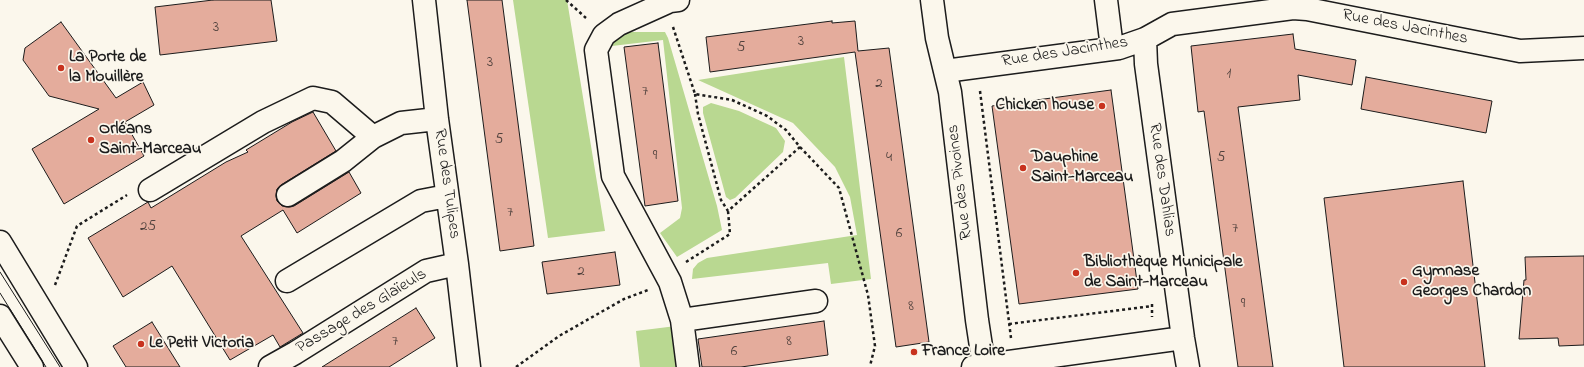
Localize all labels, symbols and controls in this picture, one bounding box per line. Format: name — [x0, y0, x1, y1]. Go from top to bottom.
street label: Rue des Jacinthes — [1340, 6, 1470, 50]
house number: 3 — [213, 20, 219, 38]
street label: Rue des Jacinthes — [1000, 33, 1130, 73]
house number: 3 — [798, 34, 804, 52]
house number: 5 — [737, 40, 745, 58]
place label: La Porte de la Mouillère — [69, 48, 146, 88]
house number: 3 — [487, 55, 493, 73]
marker: La Porte de la Mouillère — [56, 63, 66, 73]
house number: 1 — [1227, 66, 1231, 84]
house number: 2 — [875, 76, 883, 94]
house number: 7 — [642, 84, 648, 102]
place label: Chicken house — [995, 96, 1094, 116]
marker: Chicken house — [1097, 101, 1107, 111]
place label: Orléans Saint-Marceau — [99, 120, 201, 160]
street label: Rue des Dahlias — [1143, 122, 1179, 238]
street label: Rue des Pivoines — [944, 123, 978, 241]
street label: Rue des Tulipes — [428, 128, 464, 240]
house number: 5 — [495, 132, 503, 150]
marker: Orléans Saint-Marceau — [86, 135, 96, 145]
house number: 9 — [653, 148, 657, 166]
place label: Dauphine Saint-Marceau — [1031, 148, 1133, 188]
house number: 4 — [886, 150, 892, 168]
house number: 5 — [1217, 150, 1225, 168]
marker: Dauphine Saint-Marceau — [1018, 163, 1028, 173]
house number: 7 — [507, 205, 513, 223]
house number: 25 — [140, 219, 156, 237]
house number: 7 — [1232, 221, 1238, 239]
house number: 6 — [896, 226, 902, 244]
place label: Bibliothèque Municipale de Saint-Marceau — [1084, 253, 1243, 293]
place label: Gymnase Georges Chardon — [1412, 262, 1531, 302]
house number: 2 — [577, 264, 585, 282]
street label: Passage des Glaïeuls — [293, 265, 431, 359]
marker: Bibliothèque Municipale de Saint-Marceau — [1071, 268, 1081, 278]
marker: Gymnase Georges Chardon — [1399, 277, 1409, 287]
house number: 9 — [1241, 296, 1245, 314]
house number: 8 — [908, 299, 914, 317]
place label: Le Petit Victoria — [149, 334, 254, 354]
house number: 7 — [392, 334, 398, 352]
house number: 8 — [786, 334, 792, 352]
marker: Le Petit Victoria — [136, 339, 146, 349]
place label: France Loire — [922, 342, 1005, 362]
house number: 6 — [731, 344, 737, 362]
marker: France Loire — [909, 347, 919, 357]

